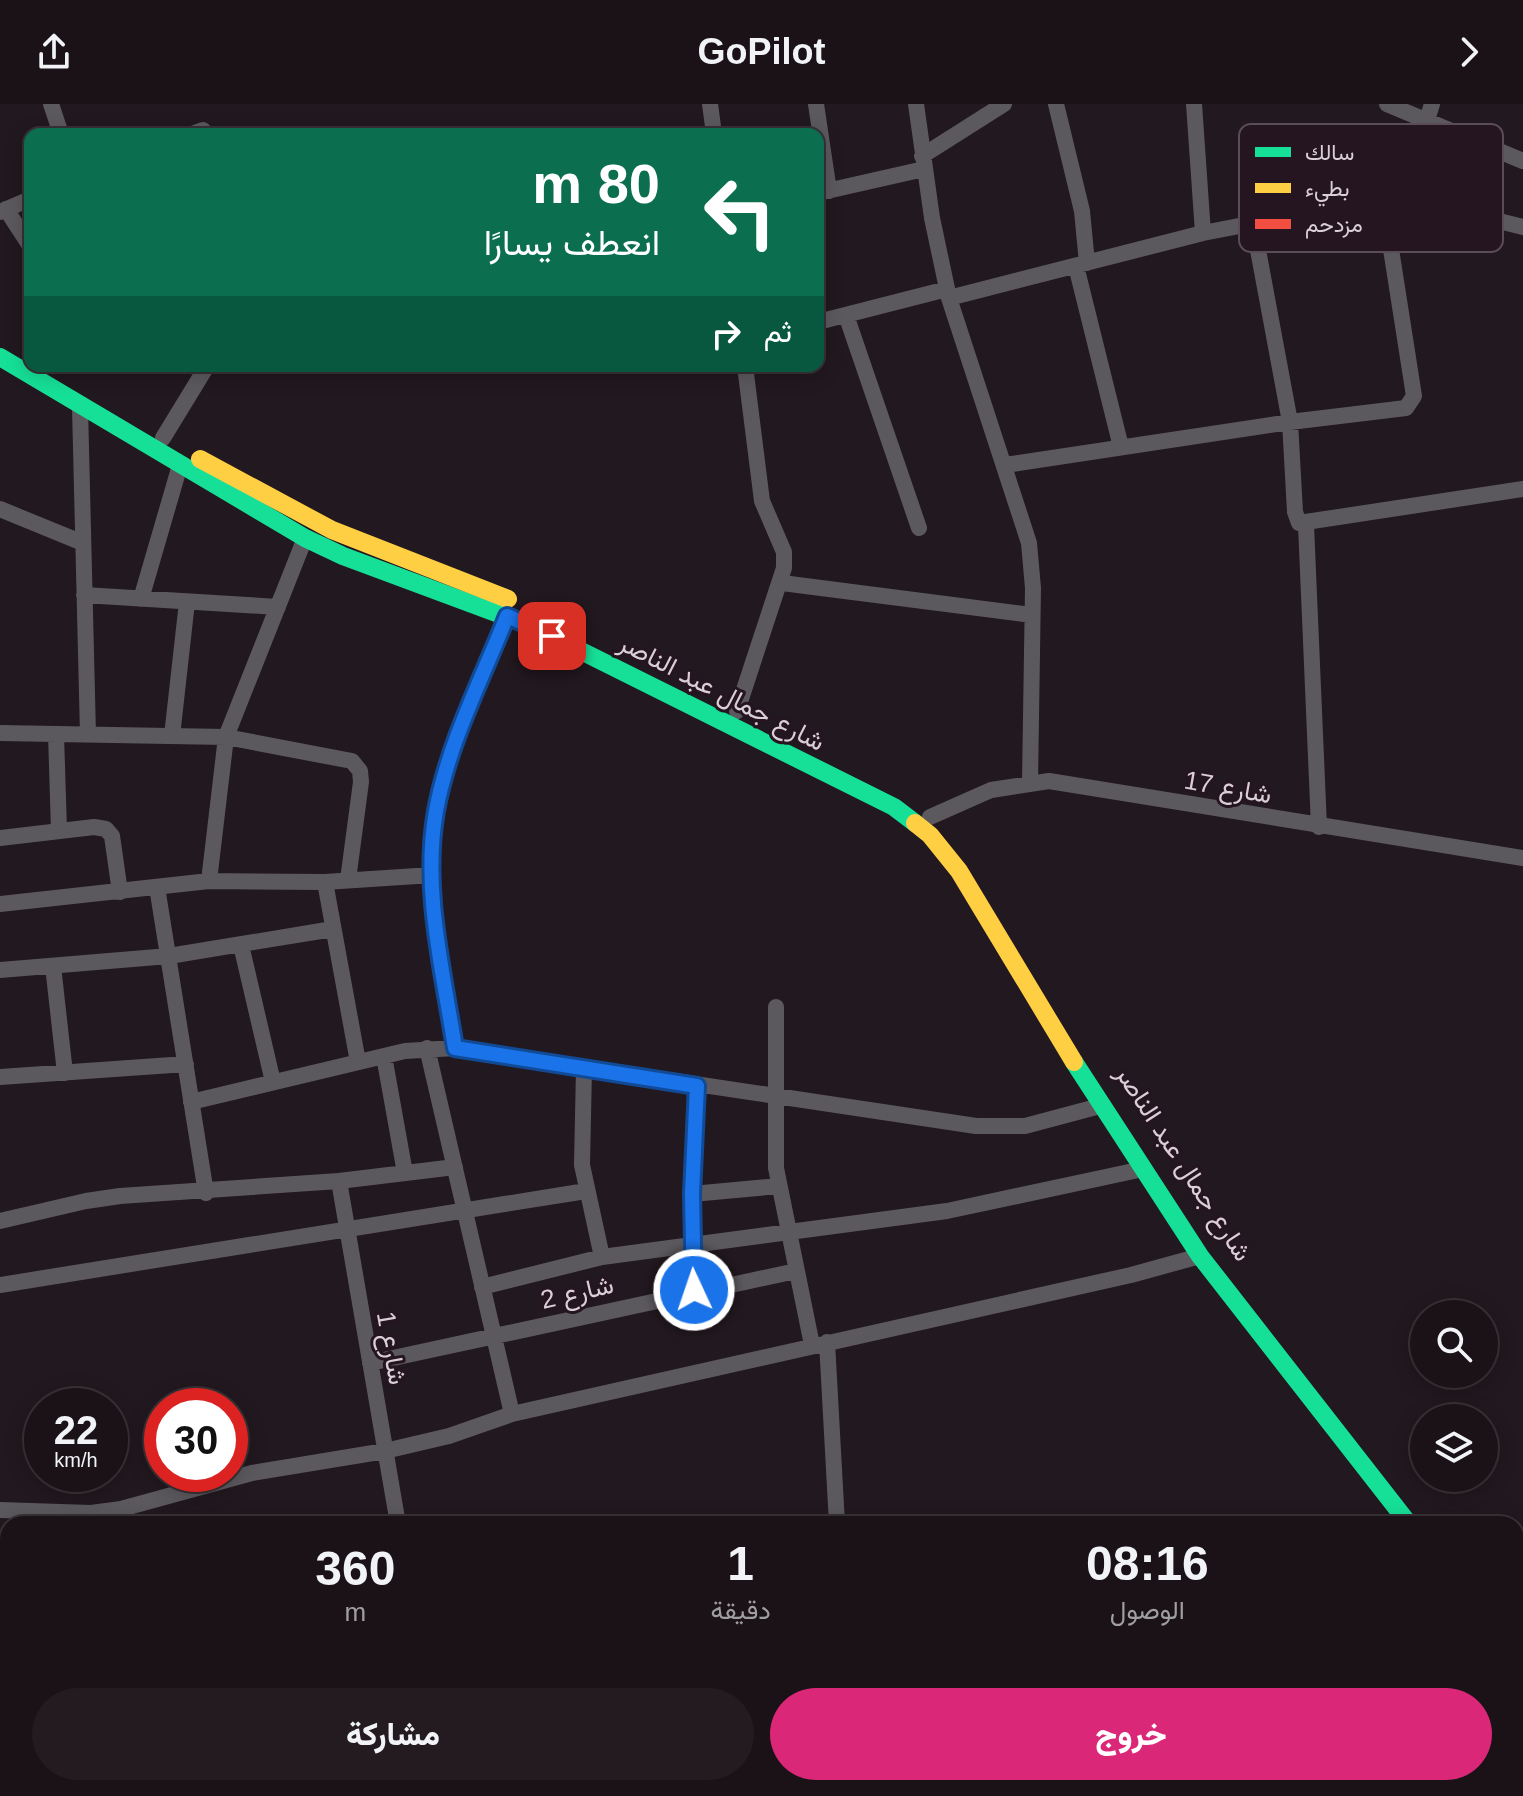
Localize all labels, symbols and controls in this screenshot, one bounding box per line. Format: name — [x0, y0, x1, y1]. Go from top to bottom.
icon: share — [32, 30, 76, 74]
icon: forward — [1447, 30, 1491, 74]
text: GoPilot — [698, 31, 826, 72]
legend — [1239, 124, 1503, 252]
text: سالك — [1305, 140, 1354, 165]
text: 80 m — [532, 152, 660, 215]
icon: left — [688, 160, 792, 264]
text: بطيء — [1305, 176, 1350, 207]
text: مزدحم — [1305, 212, 1363, 239]
text: انعطف يسارًا — [484, 222, 660, 263]
icon: right — [704, 312, 748, 356]
text: ثم — [764, 315, 792, 348]
pin — [518, 602, 586, 670]
icon: arrive — [530, 614, 574, 658]
street label: شارع جمال عبد الناصر — [612, 627, 830, 760]
street label: شارع 17 — [1181, 765, 1274, 812]
street label: شارع جمال عبد الناصر — [1107, 1059, 1258, 1268]
position arrow — [652, 1248, 736, 1332]
street label: شارع 2 — [538, 1269, 617, 1318]
map controls — [1410, 1300, 1498, 1492]
button: search — [1410, 1300, 1498, 1388]
street label: شارع 1 — [368, 1309, 413, 1388]
speed limit sign: 30 — [144, 1388, 248, 1492]
button: layers — [1410, 1404, 1498, 1492]
text: 22 — [54, 1408, 98, 1452]
text: km/h — [54, 1449, 98, 1471]
text: 1 — [727, 1537, 754, 1590]
text: 08:16 — [1086, 1537, 1209, 1590]
text: 360 — [315, 1542, 395, 1595]
text: دقيقة — [711, 1595, 771, 1625]
text: الوصول — [1110, 1595, 1185, 1625]
text: m — [344, 1597, 366, 1627]
button: مشاركة — [32, 1688, 754, 1780]
button: خروج — [770, 1688, 1492, 1780]

